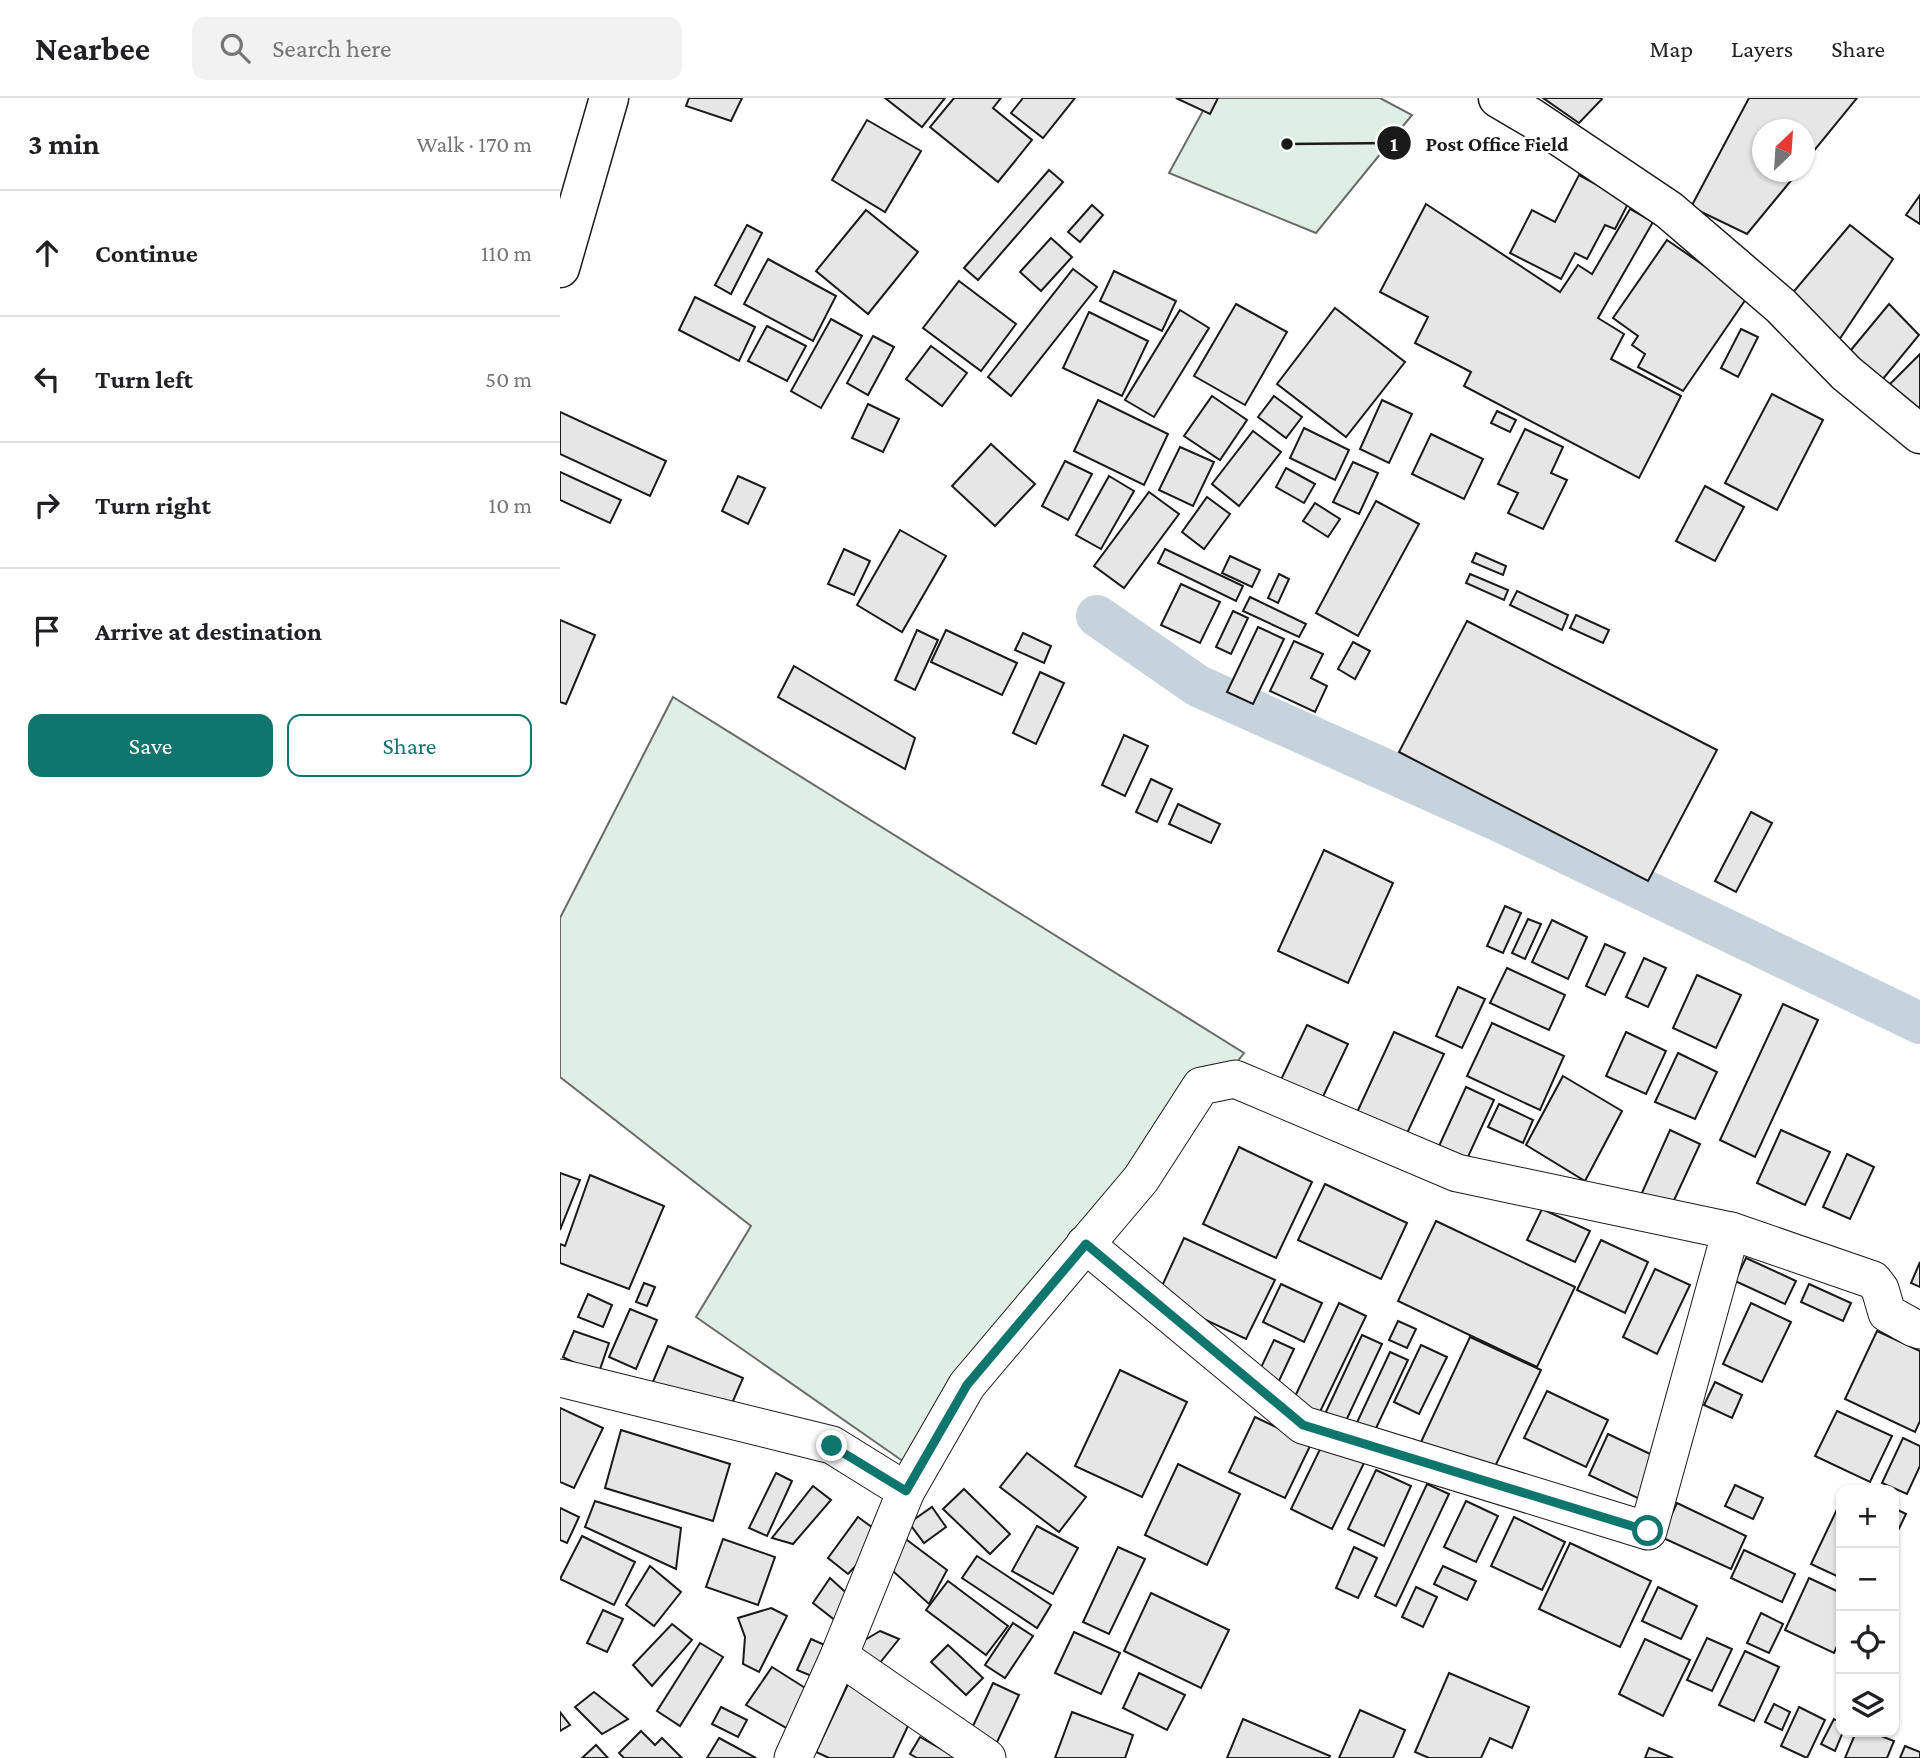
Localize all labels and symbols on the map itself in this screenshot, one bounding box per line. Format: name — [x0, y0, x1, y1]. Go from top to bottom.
north arrow — [1752, 119, 1815, 182]
callout: Post Office Field — [1377, 122, 1583, 164]
text: 1 — [1390, 132, 1398, 156]
text: Post Office Field — [1425, 132, 1569, 156]
route end — [816, 1430, 847, 1461]
route start — [1632, 1515, 1663, 1546]

